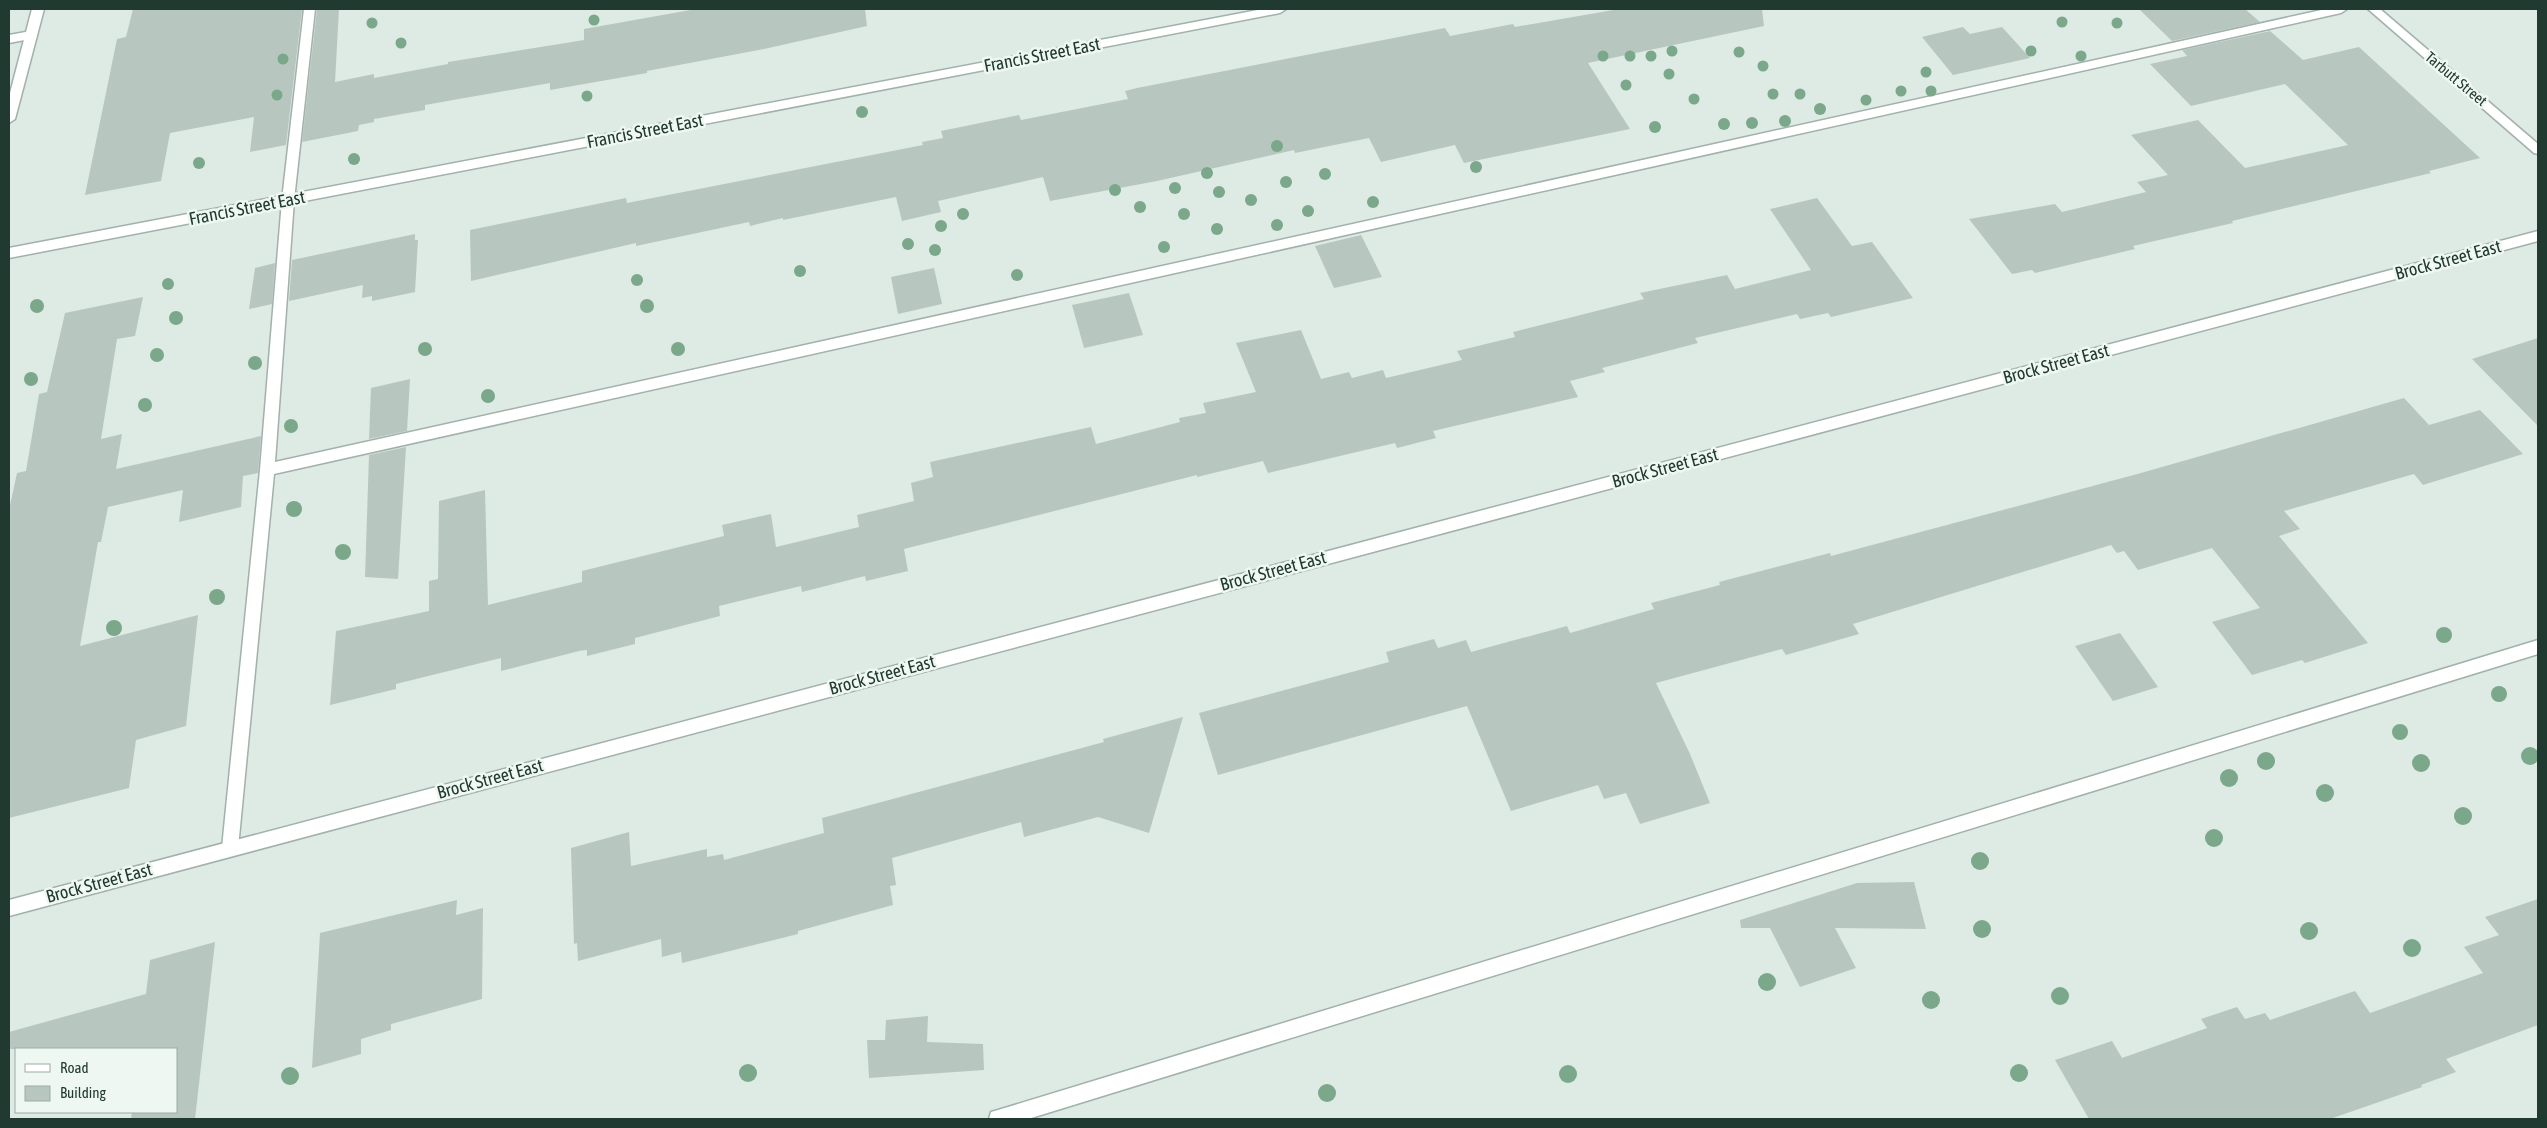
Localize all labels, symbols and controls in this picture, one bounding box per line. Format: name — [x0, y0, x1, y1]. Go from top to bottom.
street label: Francis Street East — [982, 33, 1102, 76]
street label: Tarbutt Street — [2422, 48, 2490, 109]
street label: Francis Street East — [585, 109, 705, 152]
street label: Francis Street East — [187, 186, 307, 229]
street label: Brock Street East — [2393, 235, 2503, 284]
street label: Brock Street East — [2001, 339, 2111, 388]
street label: Brock Street East — [1610, 443, 1720, 492]
street label: Brock Street East — [1218, 546, 1328, 595]
street label: Brock Street East — [827, 650, 937, 699]
street label: Brock Street East — [435, 754, 545, 803]
street label: Brock Street East — [44, 858, 154, 907]
legend — [15, 1048, 178, 1113]
text: Road — [60, 1059, 89, 1076]
text: Building — [60, 1084, 106, 1101]

